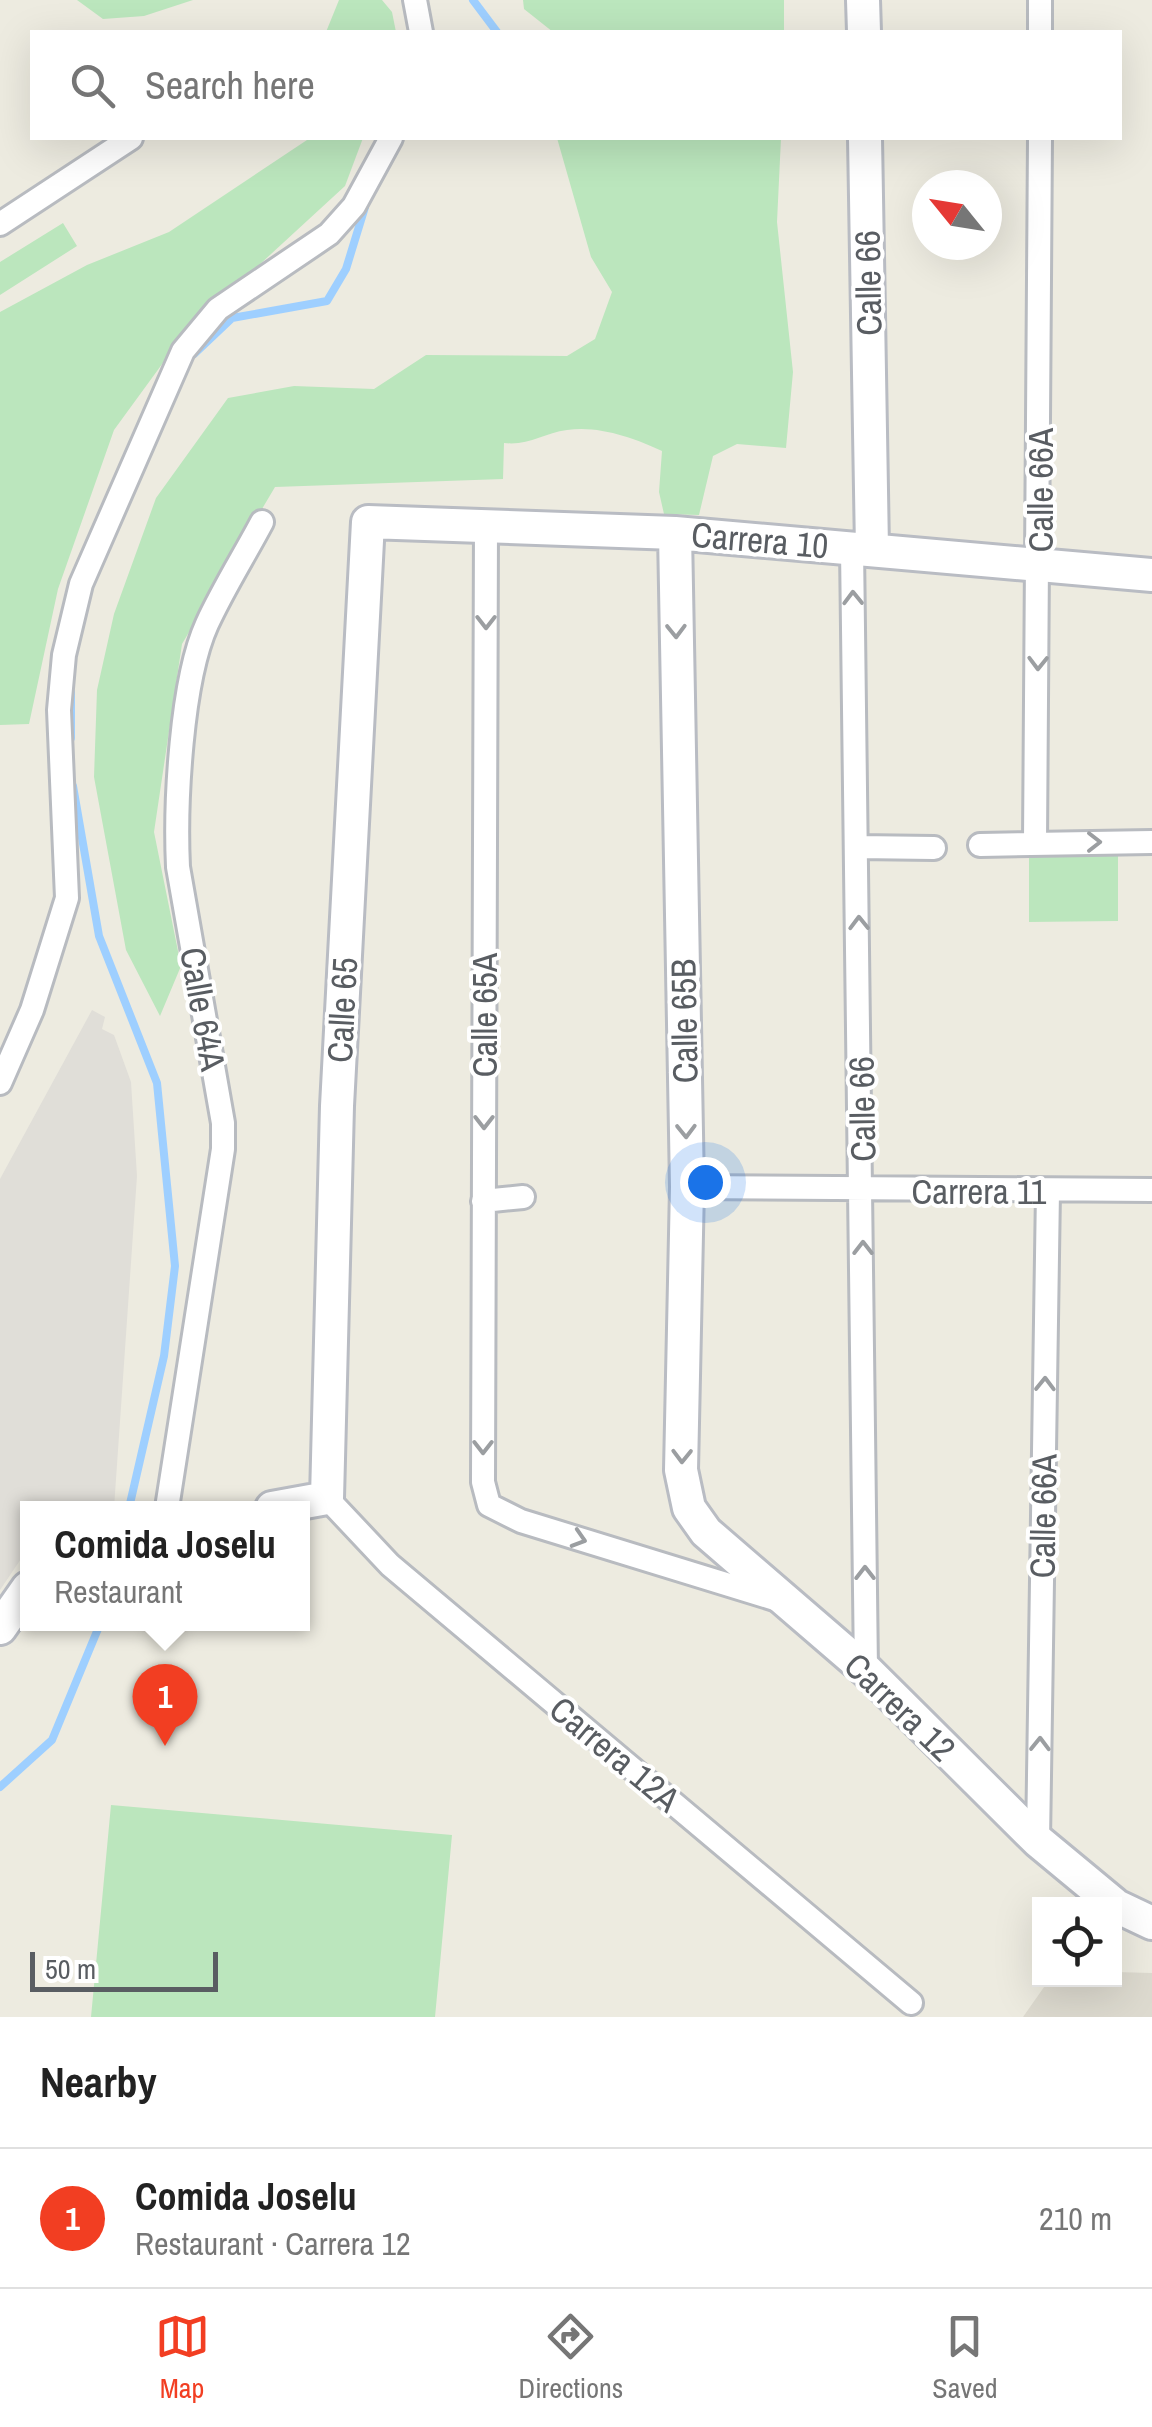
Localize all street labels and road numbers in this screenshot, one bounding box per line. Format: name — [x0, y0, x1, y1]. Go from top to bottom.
street label: Calle 66 — [844, 230, 892, 336]
street label: Calle 66A — [1017, 427, 1064, 552]
street label: Carrera 10 — [690, 511, 830, 569]
street label: Calle 64A — [169, 944, 237, 1075]
street label: Calle 65A — [461, 952, 508, 1077]
street label: Calle 65 — [316, 956, 368, 1064]
street label: Calle 65B — [659, 958, 709, 1084]
street label: Calle 66 — [838, 1056, 886, 1162]
street label: Carrera 11 — [911, 1168, 1047, 1215]
street label: Calle 66A — [1018, 1453, 1068, 1579]
street label: Carrera 12 — [834, 1642, 966, 1772]
street label: Carrera 12A — [540, 1686, 691, 1823]

